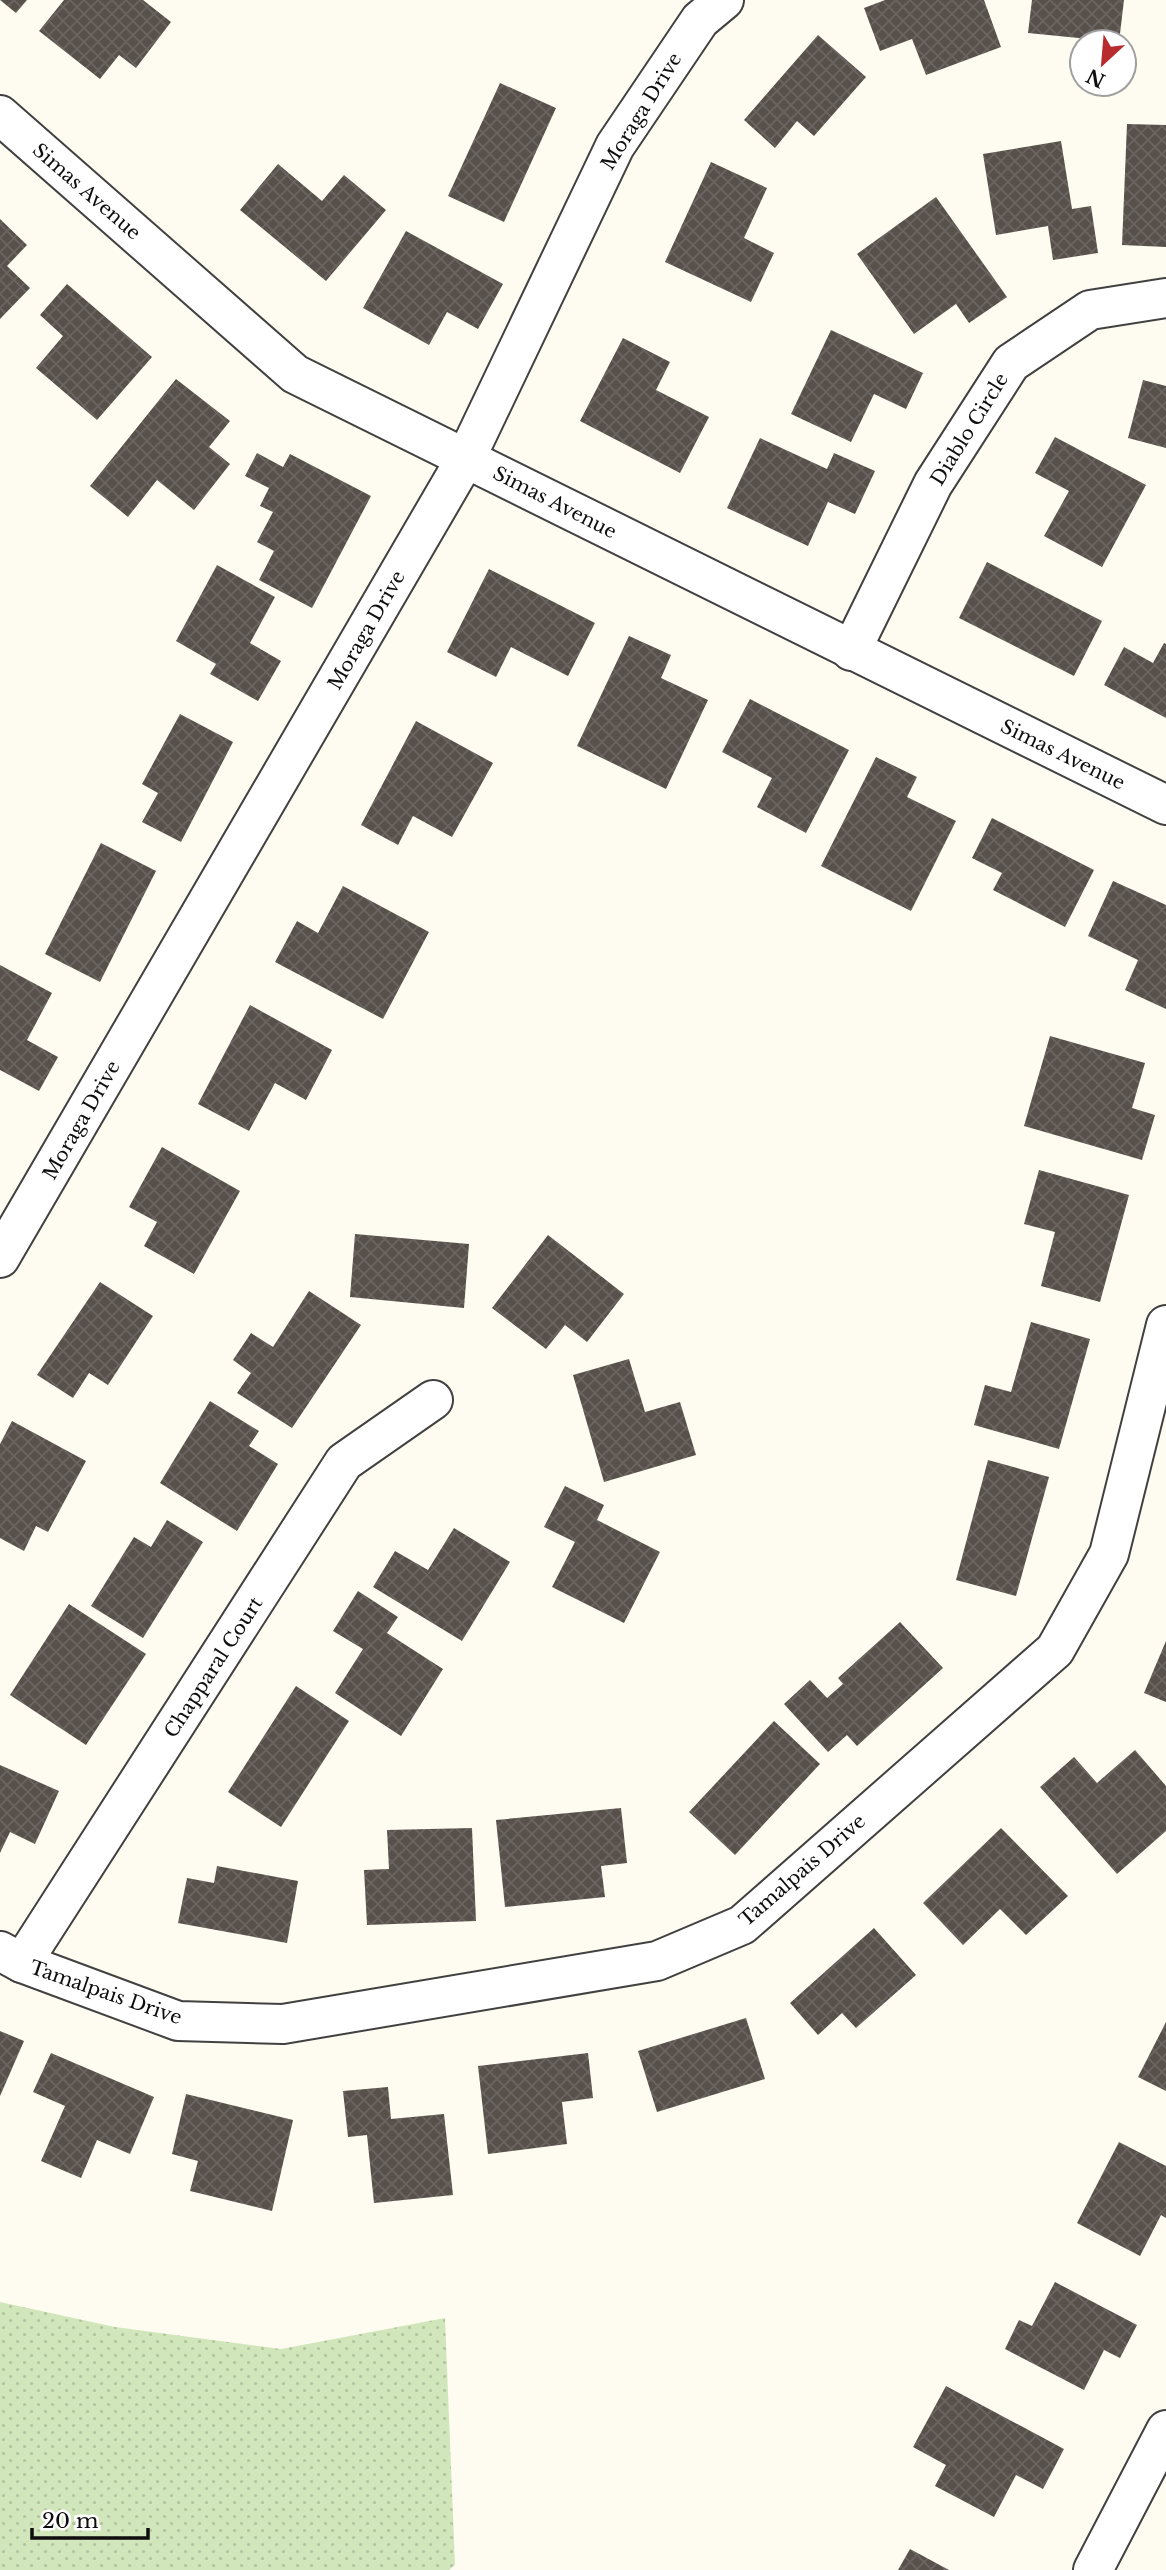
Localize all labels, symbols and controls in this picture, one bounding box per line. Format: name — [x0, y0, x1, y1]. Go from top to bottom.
north arrow — [1068, 28, 1138, 98]
street label: Moraga Drive — [596, 48, 687, 174]
text: N — [1083, 64, 1109, 92]
street label: Simas Avenue — [28, 138, 145, 244]
street label: Diablo Circle — [926, 369, 1013, 490]
street label: Simas Avenue — [489, 461, 620, 543]
street label: Moraga Drive — [323, 567, 410, 694]
street label: Simas Avenue — [997, 714, 1129, 794]
street label: Moraga Drive — [38, 1057, 125, 1184]
street label: Chapparal Court — [159, 1592, 268, 1742]
street label: Tamalpais Drive — [735, 1809, 870, 1931]
street label: Tamalpais Drive — [27, 1956, 185, 2029]
scale bar — [32, 2496, 147, 2540]
text: 20 m — [42, 2508, 99, 2534]

